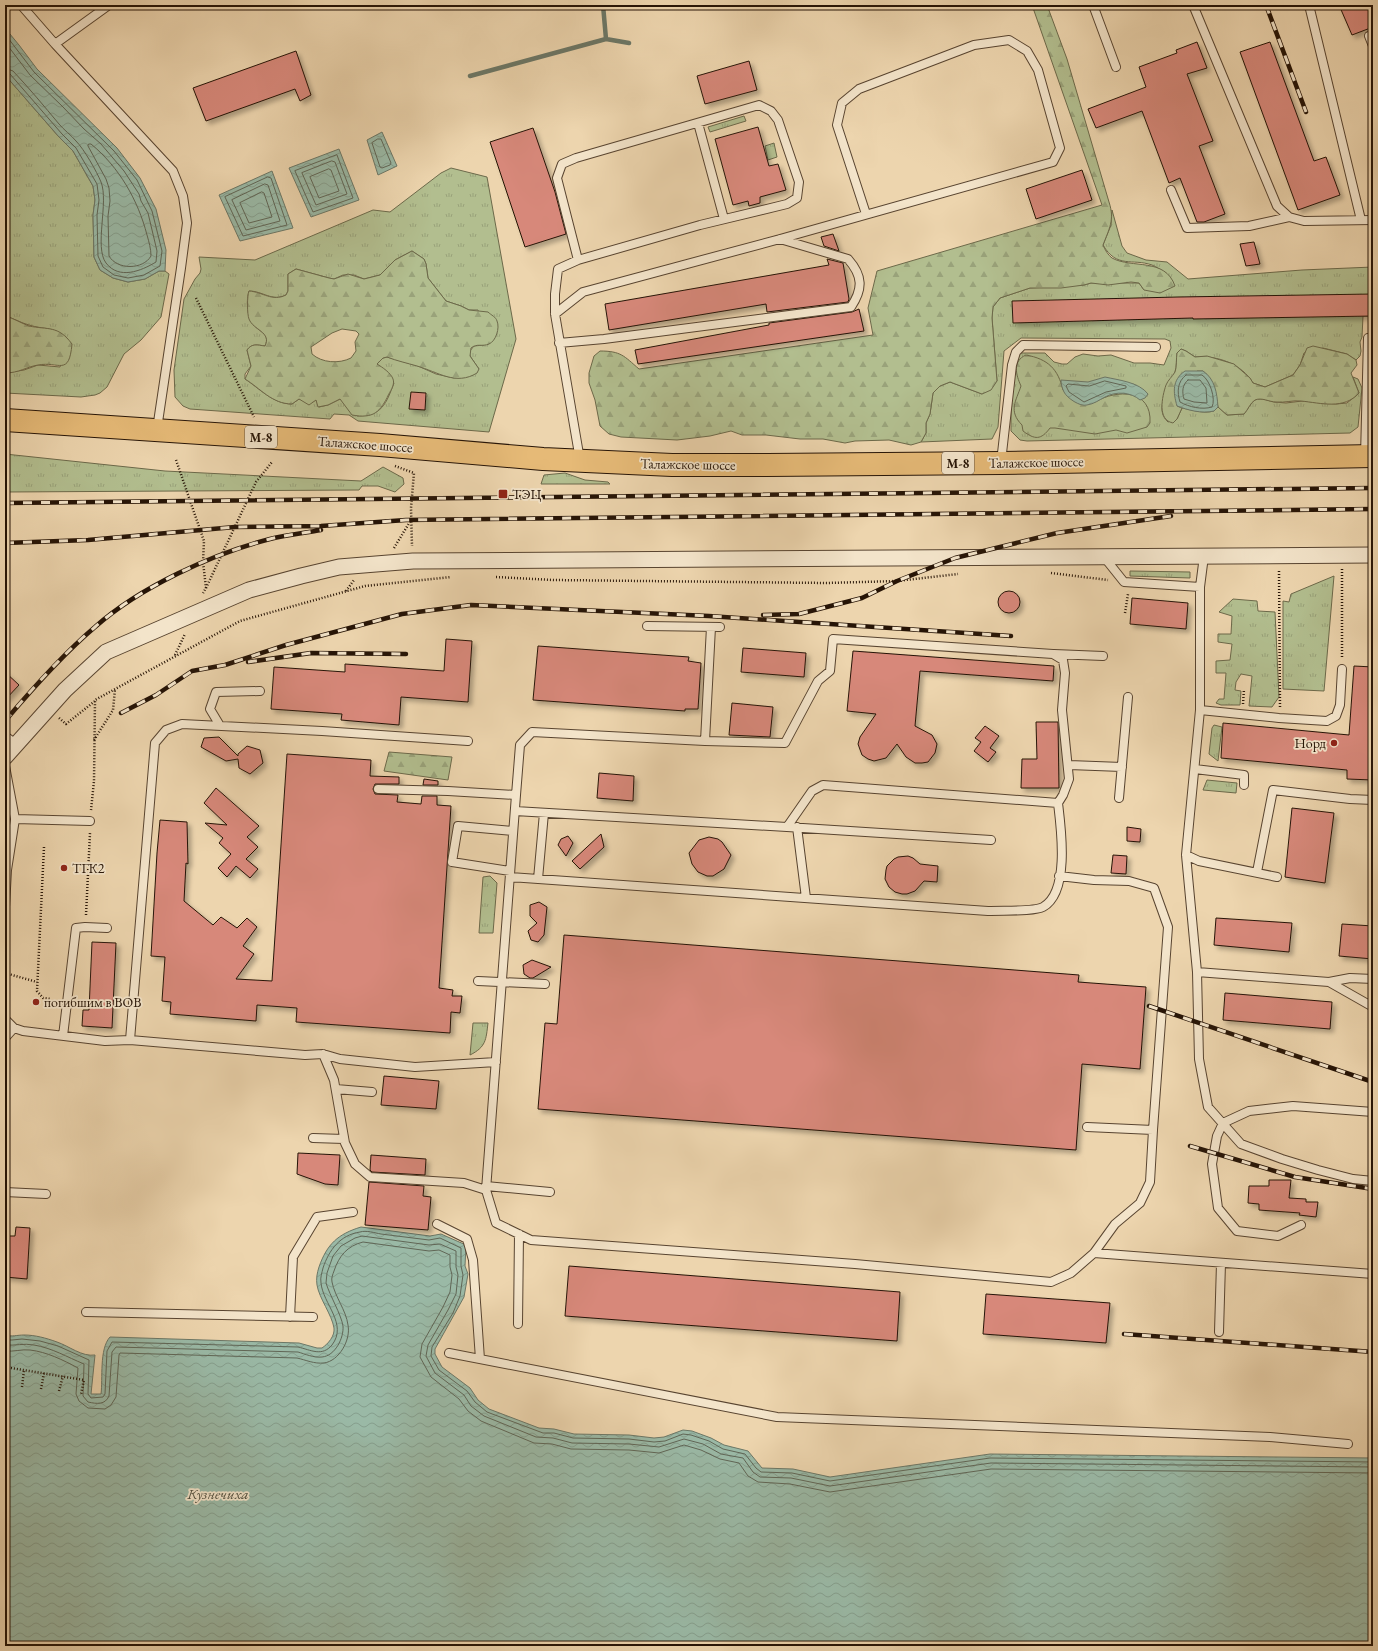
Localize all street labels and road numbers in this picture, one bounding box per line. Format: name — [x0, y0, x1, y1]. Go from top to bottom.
road number: М-8 — [245, 426, 277, 448]
street label: Талажское шоссе — [317, 432, 414, 456]
road number: М-8 — [942, 452, 974, 474]
street label: Талажское шоссе — [988, 452, 1084, 472]
street label: Талажское шоссе — [640, 454, 736, 474]

